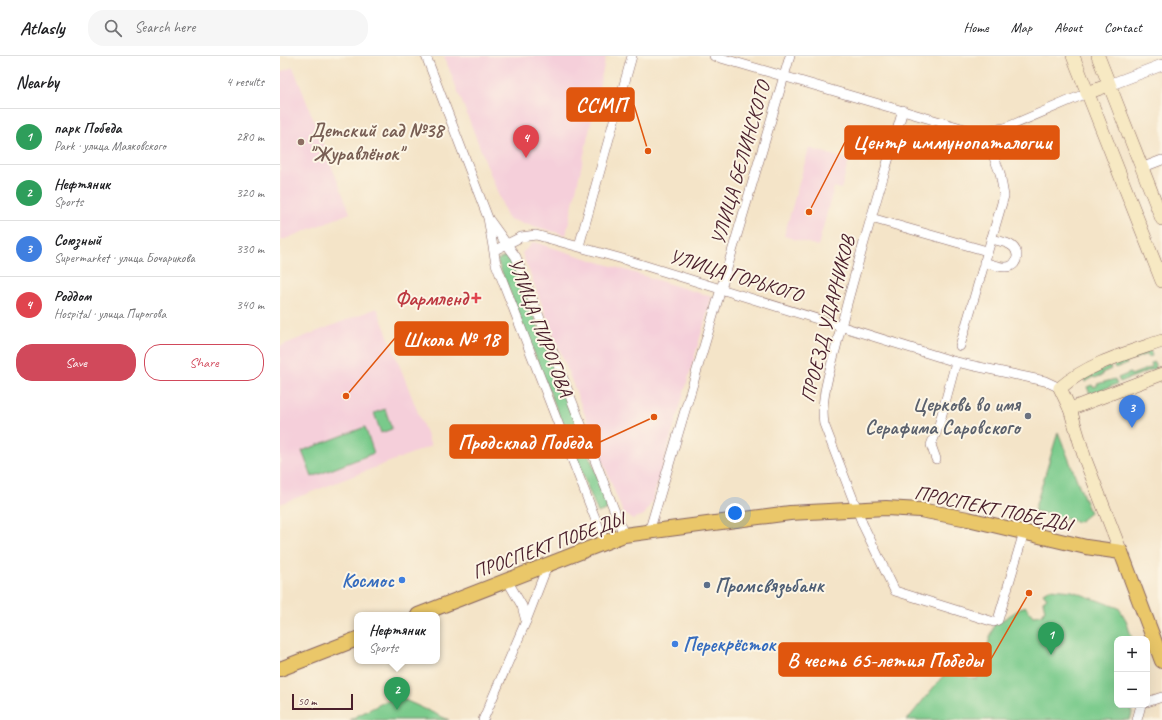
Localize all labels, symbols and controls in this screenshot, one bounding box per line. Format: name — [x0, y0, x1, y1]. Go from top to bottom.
search box — [88, 10, 368, 46]
text: Atlasly — [20, 16, 64, 40]
icon: search — [102, 17, 124, 39]
text: Search here — [134, 18, 195, 37]
text: Home — [963, 19, 989, 36]
text: Map — [1011, 19, 1032, 36]
text: About — [1054, 19, 1082, 36]
text: Contact — [1104, 19, 1142, 36]
text: Nearby — [16, 72, 59, 93]
text: 4 results — [226, 74, 264, 90]
street label: УЛИЦА БЕЛИНСКОГО — [705, 77, 776, 248]
callout: ССМП — [567, 88, 634, 121]
text: ССМП — [576, 92, 631, 118]
place label: Детский сад №38 "Журавлёнок" — [309, 118, 446, 166]
text: парк Победa — [54, 119, 122, 138]
pin: 4 — [513, 125, 539, 158]
callout: Центр иммунопаталогии — [845, 126, 1059, 159]
text: 1 — [26, 129, 32, 145]
text: 280 m — [236, 129, 264, 145]
text: Центр иммунопаталогии — [853, 129, 1053, 155]
marker: Детский сад №38 "Журавлёнок" — [296, 137, 306, 147]
text: Park · улица Маяковского — [54, 138, 166, 154]
text: Нефтяник — [54, 175, 110, 194]
text: 2 — [26, 185, 32, 201]
text: 320 m — [236, 185, 264, 201]
text: Sports — [54, 194, 83, 210]
text: Союзный — [54, 231, 101, 250]
street label: ПРОЕЗД УДАРНИКОВ — [795, 232, 861, 405]
text: 3 — [26, 241, 32, 257]
text: 330 m — [236, 241, 264, 257]
street label: УЛИЦА ГОРЬКОГО — [666, 243, 807, 308]
text: Supermarket · улица Бочарикова — [54, 250, 195, 266]
street label: УЛИЦА ПИРОГОВА — [503, 254, 579, 401]
place label: Фармленд — [395, 286, 470, 311]
text: Роддом — [54, 287, 91, 306]
marker: Фармленд — [471, 293, 481, 303]
text: 4 — [26, 297, 32, 313]
text: 340 m — [236, 297, 264, 313]
text: Hospital · улица Пирогова — [54, 306, 166, 322]
callout: Школа № 18 — [395, 322, 508, 355]
text: Школа № 18 — [403, 326, 502, 352]
button: Save — [16, 344, 136, 381]
button: Share — [144, 344, 264, 381]
place label: Церковь во имя Серафима Саровского — [865, 392, 1022, 440]
pin: 3 — [1119, 395, 1145, 428]
marker: Церковь во имя Серафима Саровского — [1023, 411, 1033, 421]
callout: Продсклад Победа — [450, 425, 600, 458]
text: Продсклад Победа — [458, 429, 594, 455]
street label: ПРОСПЕКТ ПОБЕДЫ — [912, 480, 1077, 538]
your location — [725, 503, 745, 523]
street label: ПРОСПЕКТ ПОБЕДЫ — [469, 505, 631, 585]
place label: Космос — [342, 568, 395, 593]
place label: Промсвязьбанк — [715, 573, 826, 599]
marker: Космос — [397, 575, 407, 585]
marker: Промсвязьбанк — [702, 580, 712, 590]
popup — [354, 612, 440, 664]
text: Нефтяник — [369, 621, 425, 640]
pin: 1 — [1038, 622, 1064, 655]
place label: Перекрёсток — [683, 632, 777, 657]
map controls — [1114, 636, 1150, 708]
button: + — [1114, 636, 1150, 672]
marker: Перекрёсток — [670, 639, 680, 649]
text: Sports — [369, 640, 398, 656]
callout: В честь 65-летия Победы — [779, 643, 991, 676]
text: В честь 65-летия Победы — [787, 647, 985, 673]
button: − — [1114, 672, 1150, 708]
pin: 2 — [384, 677, 410, 710]
scale bar — [292, 692, 353, 711]
text: 50 m — [298, 694, 317, 708]

